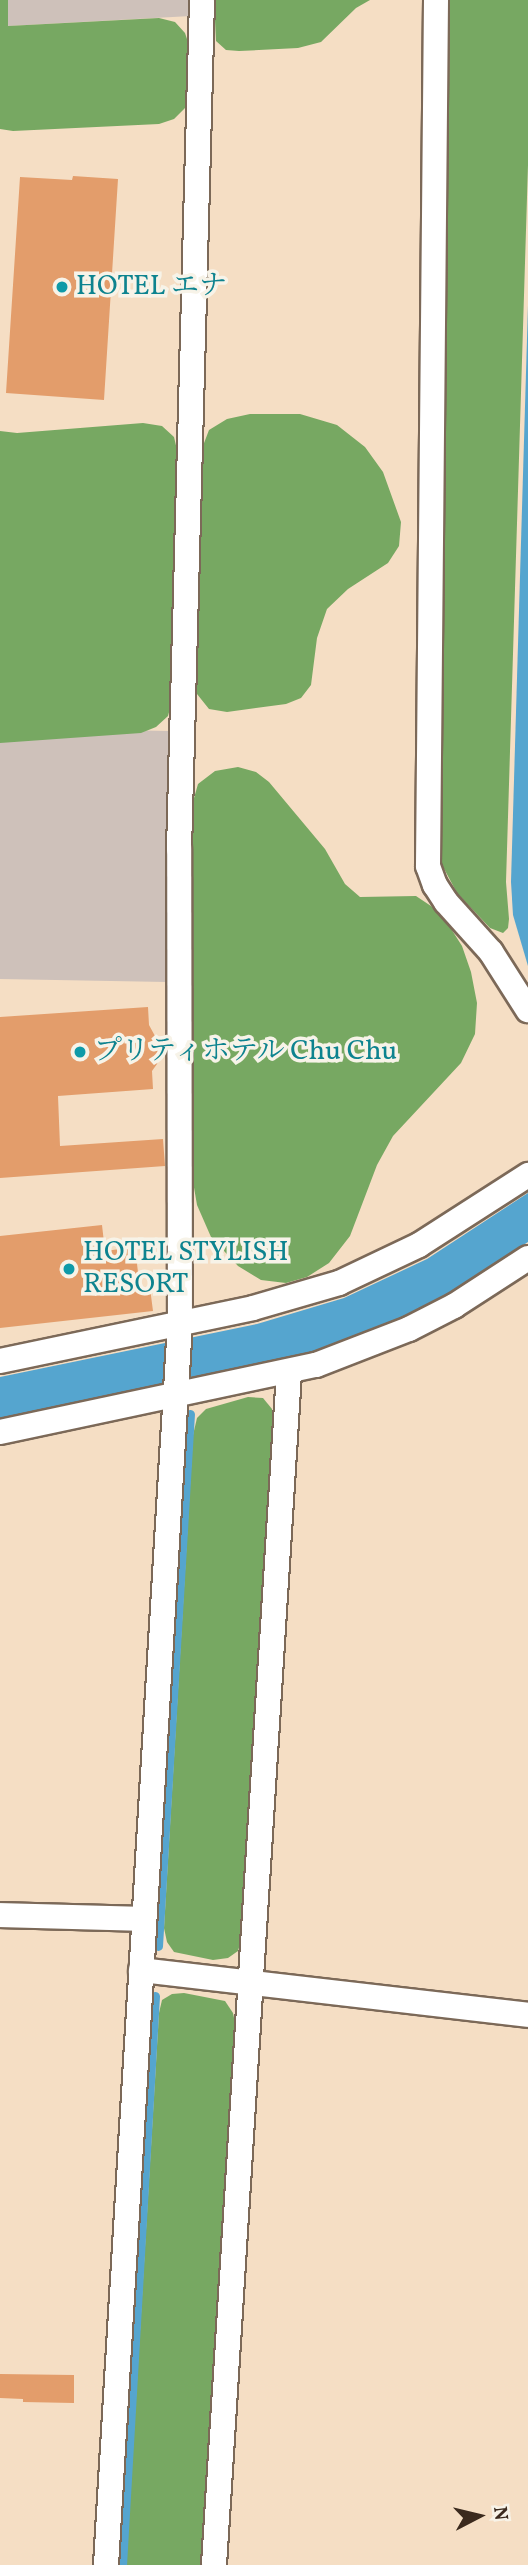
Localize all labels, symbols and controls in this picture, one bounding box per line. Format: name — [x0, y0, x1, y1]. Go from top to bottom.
place label: HOTEL エナ — [76, 270, 227, 304]
marker: HOTEL エナ — [54, 279, 70, 295]
place label: プリティホテル Chu Chu — [94, 1035, 403, 1069]
marker: プリティホテル Chu Chu — [72, 1044, 88, 1060]
place label: HOTEL STYLISH RESORT — [83, 1236, 289, 1302]
marker: HOTEL STYLISH RESORT — [61, 1261, 77, 1277]
north arrow — [444, 2481, 514, 2551]
text: N — [486, 2505, 514, 2522]

